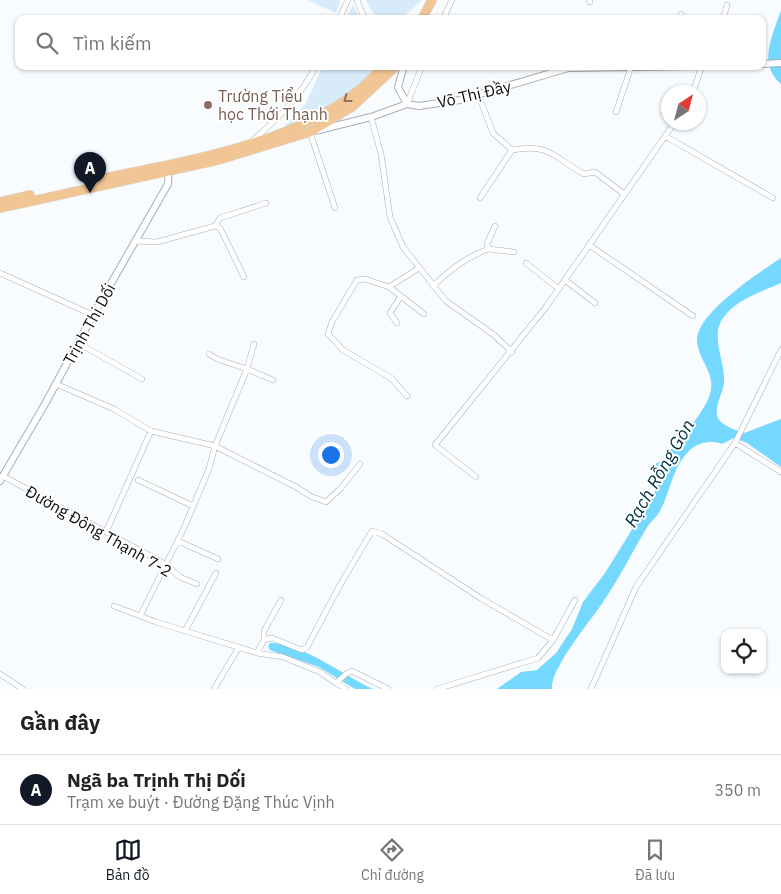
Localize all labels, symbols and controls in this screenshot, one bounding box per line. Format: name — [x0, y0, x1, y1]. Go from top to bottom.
search box — [15, 15, 766, 70]
icon: search — [33, 29, 61, 57]
text: Tìm kiếm — [73, 31, 151, 55]
street label: Võ Thị Đầy — [435, 76, 513, 112]
north arrow — [661, 85, 706, 130]
place label: Trường Tiểu học Thới Thạnh — [218, 86, 328, 124]
one-way arrow — [343, 93, 353, 102]
marker: Trường Tiểu học Thới Thạnh — [202, 99, 214, 111]
pin: A — [74, 152, 106, 193]
street label: Trịnh Thị Dối — [58, 280, 120, 368]
water label: Rạch Rỗng Gòn — [619, 415, 699, 531]
your location — [318, 442, 344, 468]
street label: Đường Đông Thạnh 7-2 — [22, 481, 176, 581]
map controls — [721, 629, 766, 674]
button: locate — [721, 629, 766, 674]
text: Gần đây — [20, 708, 100, 736]
text: Ngã ba Trịnh Thị Dối — [67, 768, 246, 792]
text: A — [31, 780, 41, 800]
text: 350 m — [714, 780, 761, 800]
text: Trạm xe buýt · Đường Đặng Thúc Vịnh — [67, 792, 335, 812]
tab: Bản đồ — [106, 836, 150, 884]
tab: Chỉ đường — [361, 836, 424, 884]
tab: Đã lưu — [635, 836, 675, 884]

